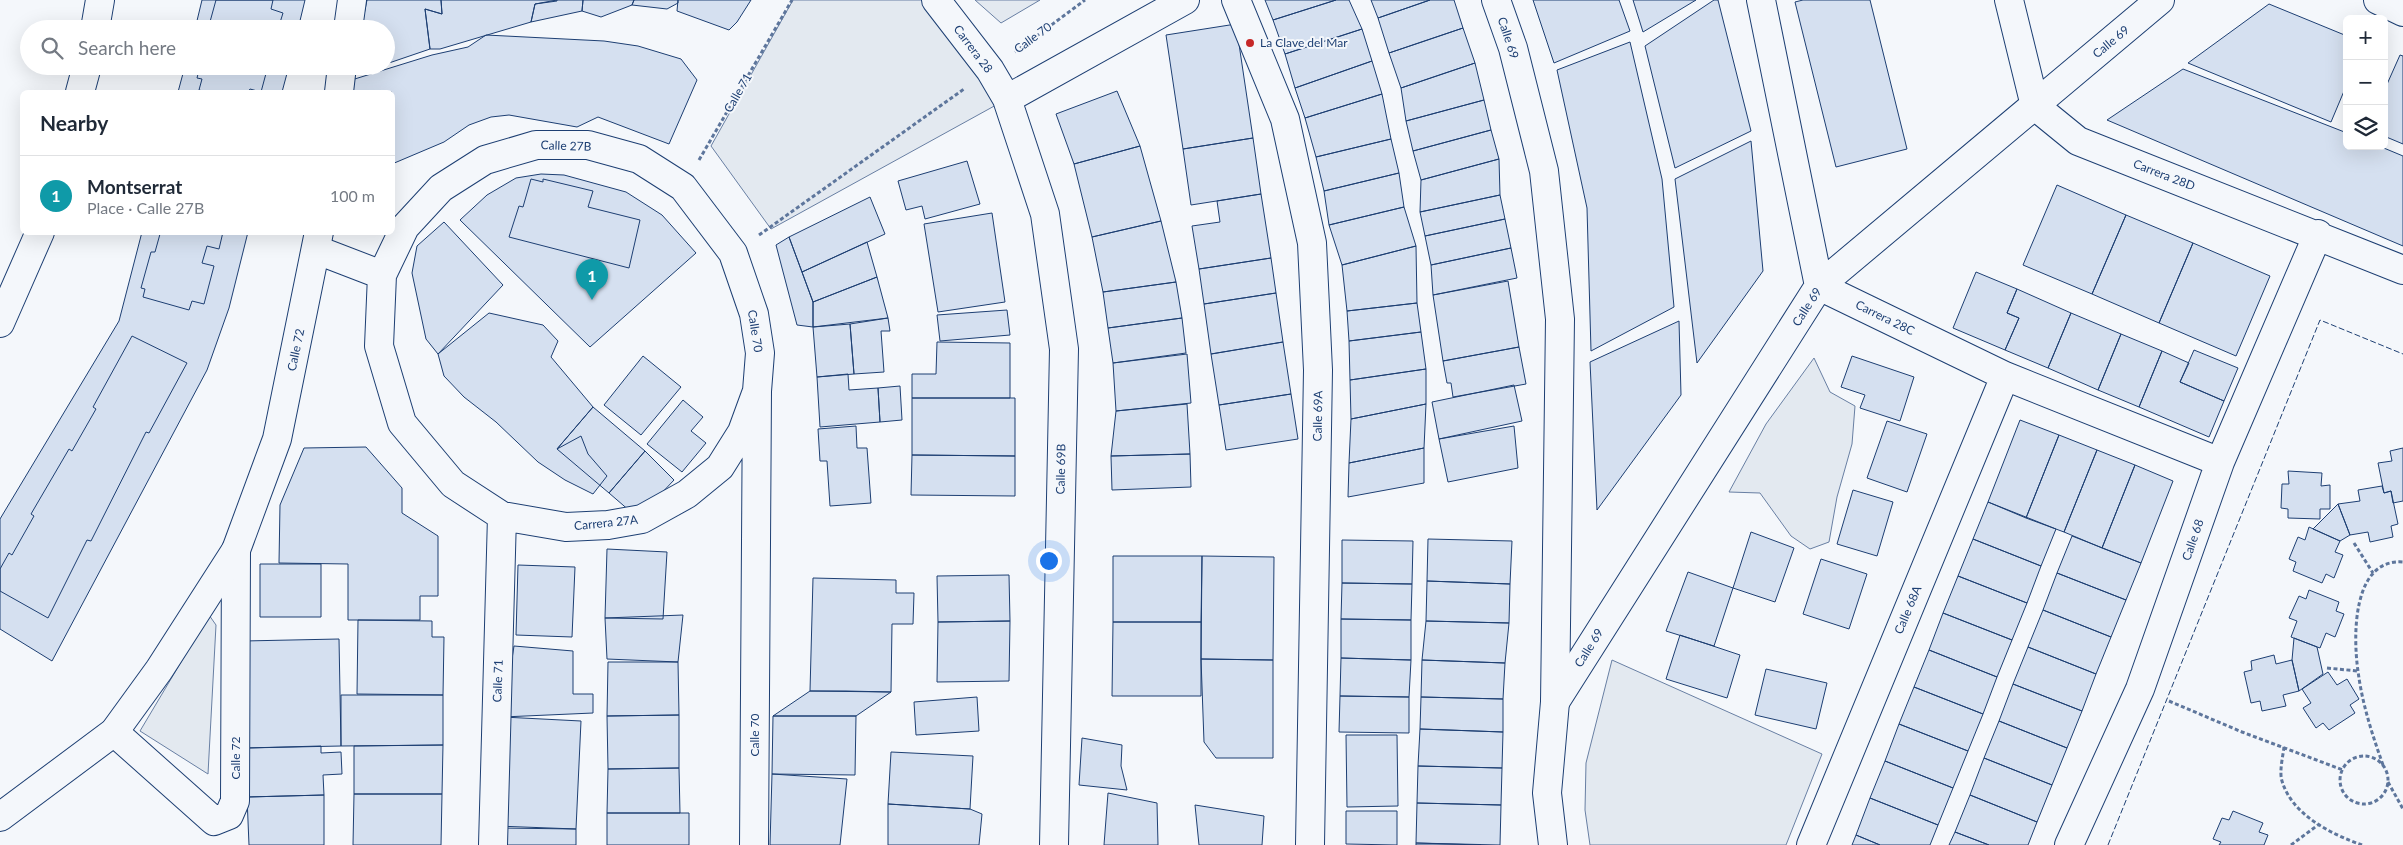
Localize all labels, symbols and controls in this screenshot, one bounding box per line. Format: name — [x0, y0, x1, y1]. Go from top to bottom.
street label: Calle 69 — [1495, 15, 1522, 61]
map controls — [2343, 15, 2388, 150]
button: + — [2343, 15, 2388, 60]
street label: Calle 70 — [1011, 19, 1055, 56]
search box — [20, 20, 395, 75]
street label: Carrera 28 — [951, 22, 996, 76]
street label: Calle 69 — [2089, 22, 2132, 61]
icon: search — [38, 34, 66, 62]
place label: La Clave del Mar — [1260, 35, 1348, 50]
text: Search here — [78, 36, 176, 59]
marker: La Clave del Mar — [1244, 37, 1256, 49]
button: − — [2343, 60, 2388, 105]
street label: Calle 71 — [720, 70, 755, 115]
button: layers — [2343, 105, 2388, 150]
text: Nearby — [40, 110, 108, 135]
street label: Calle 27B — [540, 137, 592, 154]
street label: Carrera 28D — [2131, 156, 2197, 193]
text: Montserrat — [87, 175, 182, 198]
text: 1 — [51, 186, 61, 205]
text: 100 m — [330, 186, 375, 205]
text: Place · Calle 27B — [87, 198, 204, 217]
pin: 1 — [576, 259, 608, 300]
street label: Calle 69 — [1789, 285, 1825, 329]
street label: Carrera 28C — [1853, 297, 1917, 338]
street label: Calle 70 — [745, 309, 766, 353]
street label: Calle 72 — [284, 327, 307, 372]
street label: Calle 69A — [1310, 389, 1325, 442]
street label: Calle 69B — [1053, 443, 1068, 494]
street label: Carrera 27A — [573, 512, 639, 533]
street label: Calle 68 — [2178, 517, 2207, 563]
your location — [1036, 548, 1062, 574]
street label: Calle 68A — [1891, 583, 1925, 636]
street label: Calle 69 — [1571, 626, 1606, 670]
street label: Calle 71 — [489, 659, 506, 703]
street label: Calle 70 — [747, 713, 762, 756]
street label: Calle 72 — [228, 736, 243, 779]

